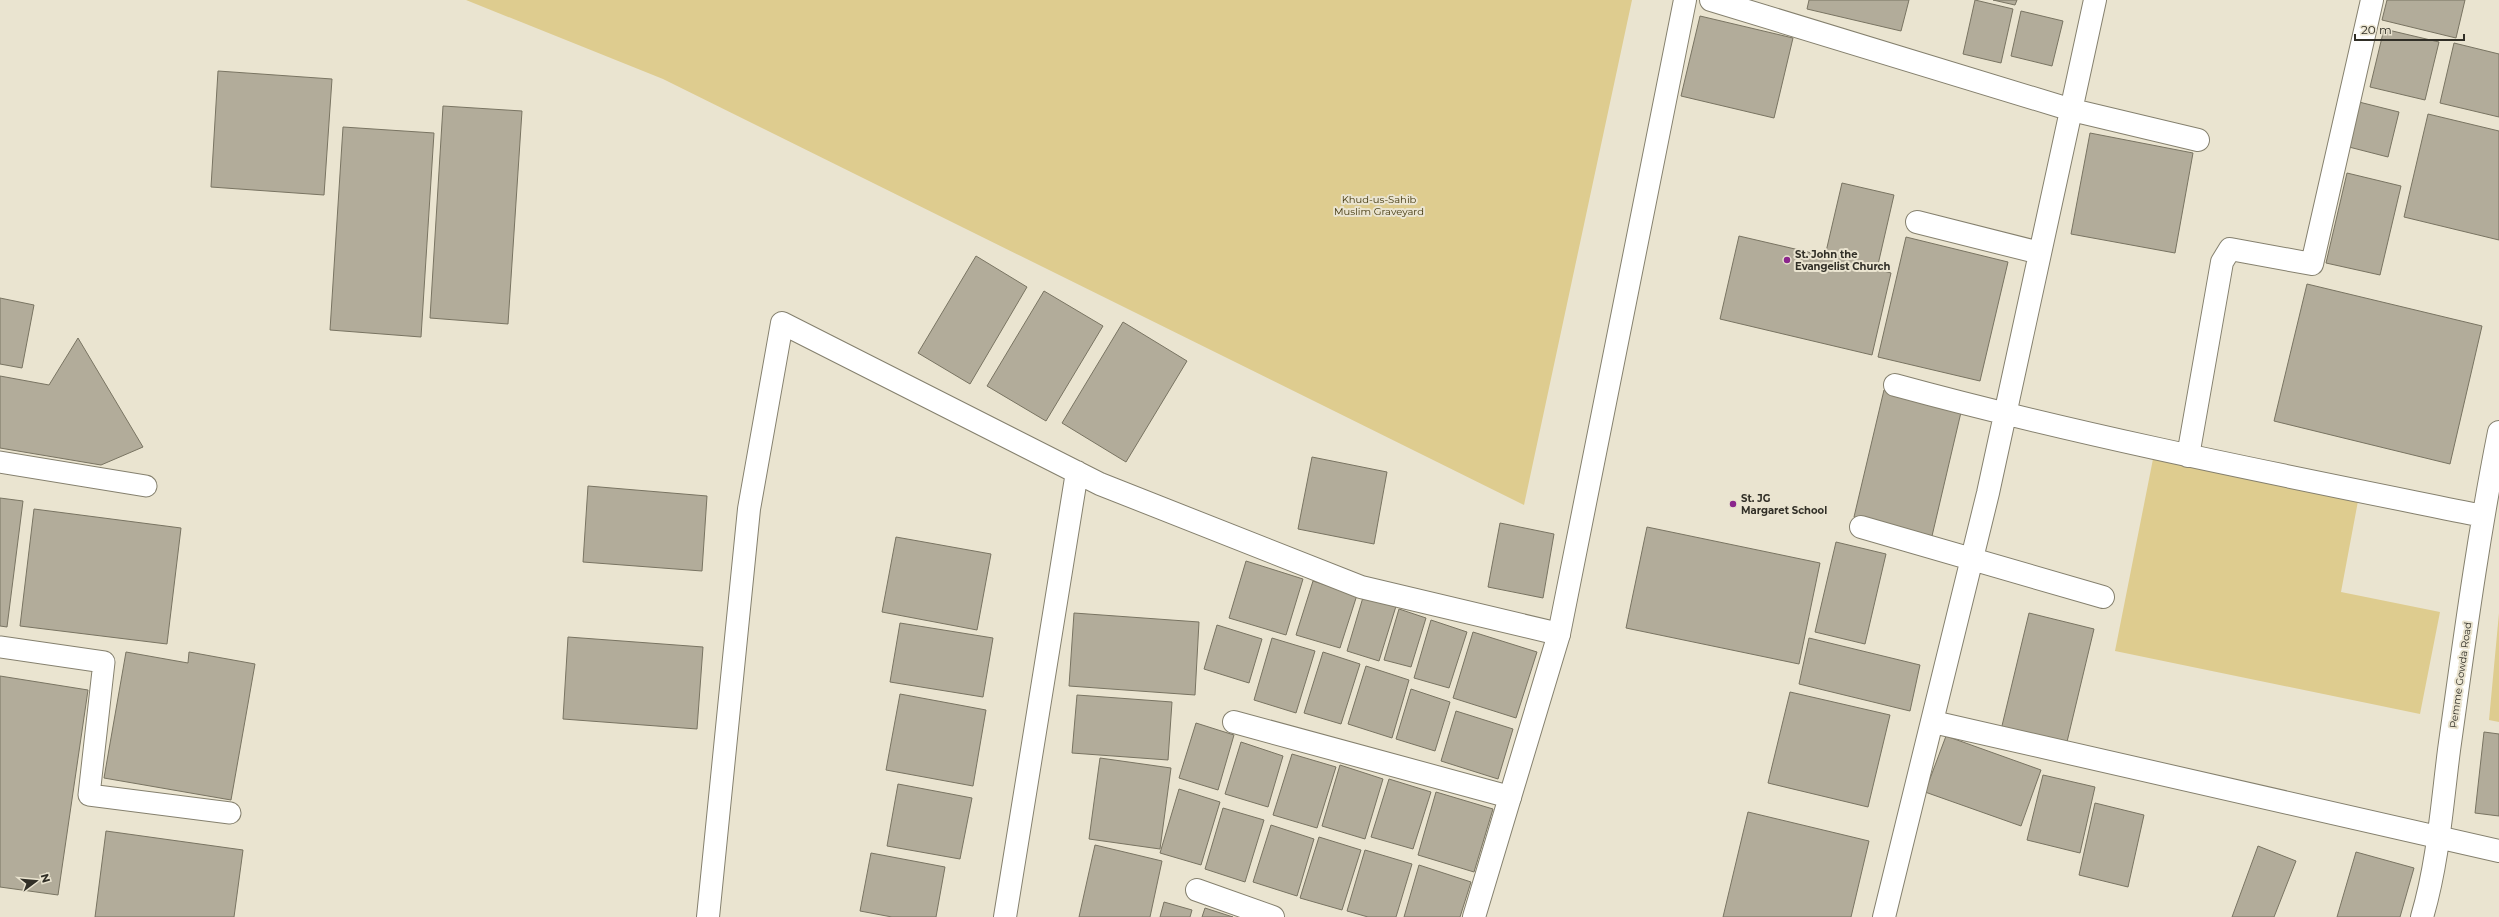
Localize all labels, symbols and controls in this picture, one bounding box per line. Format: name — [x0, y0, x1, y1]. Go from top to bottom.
scale bar — [2355, 16, 2464, 42]
text: 20 m — [2361, 22, 2392, 37]
park label: Khud-us-Sahib Muslim Graveyard — [1334, 193, 1424, 218]
place label: St. John the Evangelist Church — [1795, 248, 1890, 273]
marker: St. John the Evangelist Church — [1782, 255, 1792, 265]
place label: St. JG Margaret School — [1741, 492, 1827, 517]
marker: St. JG Margaret School — [1728, 499, 1738, 509]
street label: Pemme Gowda Road — [2447, 621, 2474, 729]
north arrow — [16, 861, 56, 901]
text: N — [38, 872, 54, 884]

